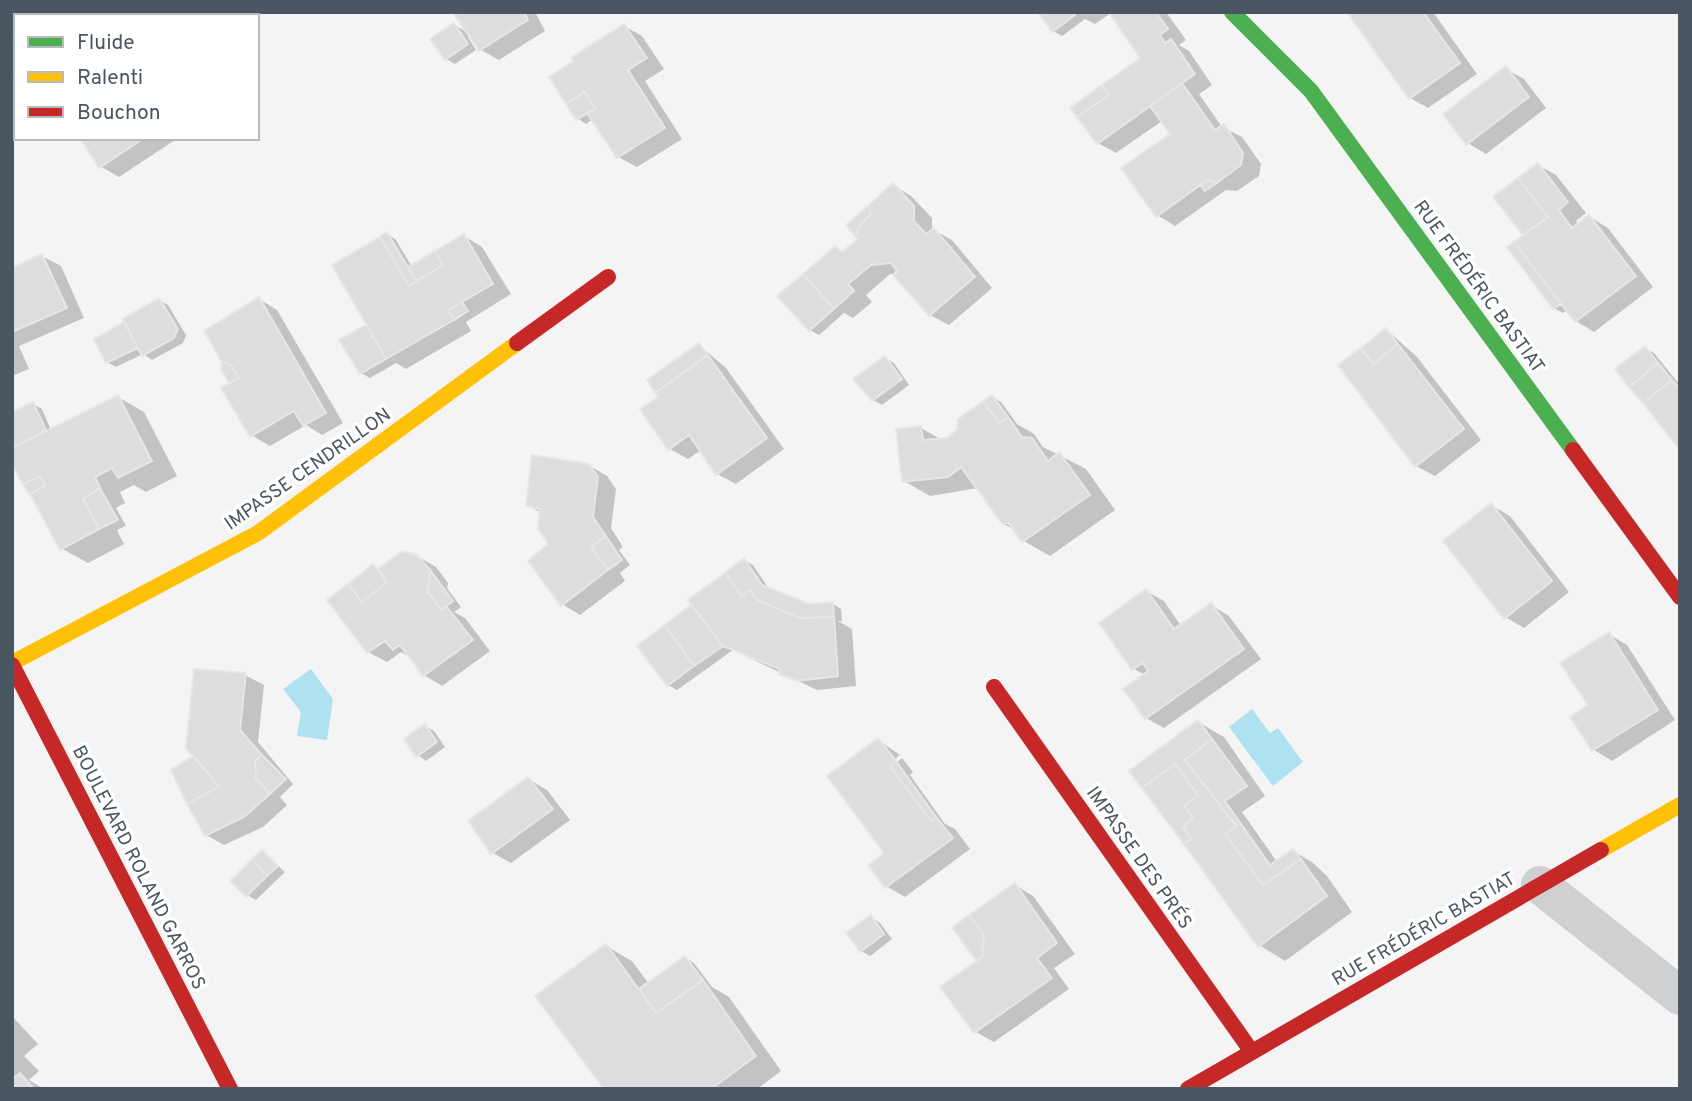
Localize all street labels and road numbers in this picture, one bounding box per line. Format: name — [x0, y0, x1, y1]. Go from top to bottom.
street label: RUE FRÉDÉRIC BASTIAT — [1408, 195, 1550, 378]
street label: IMPASSE CENDRILLON — [220, 403, 396, 536]
street label: BOULEVARD ROLAND GARROS — [66, 742, 210, 994]
street label: IMPASSE DES PRÉS — [1080, 782, 1197, 934]
street label: RUE FRÉDÉRIC BASTIAT — [1327, 866, 1520, 992]

